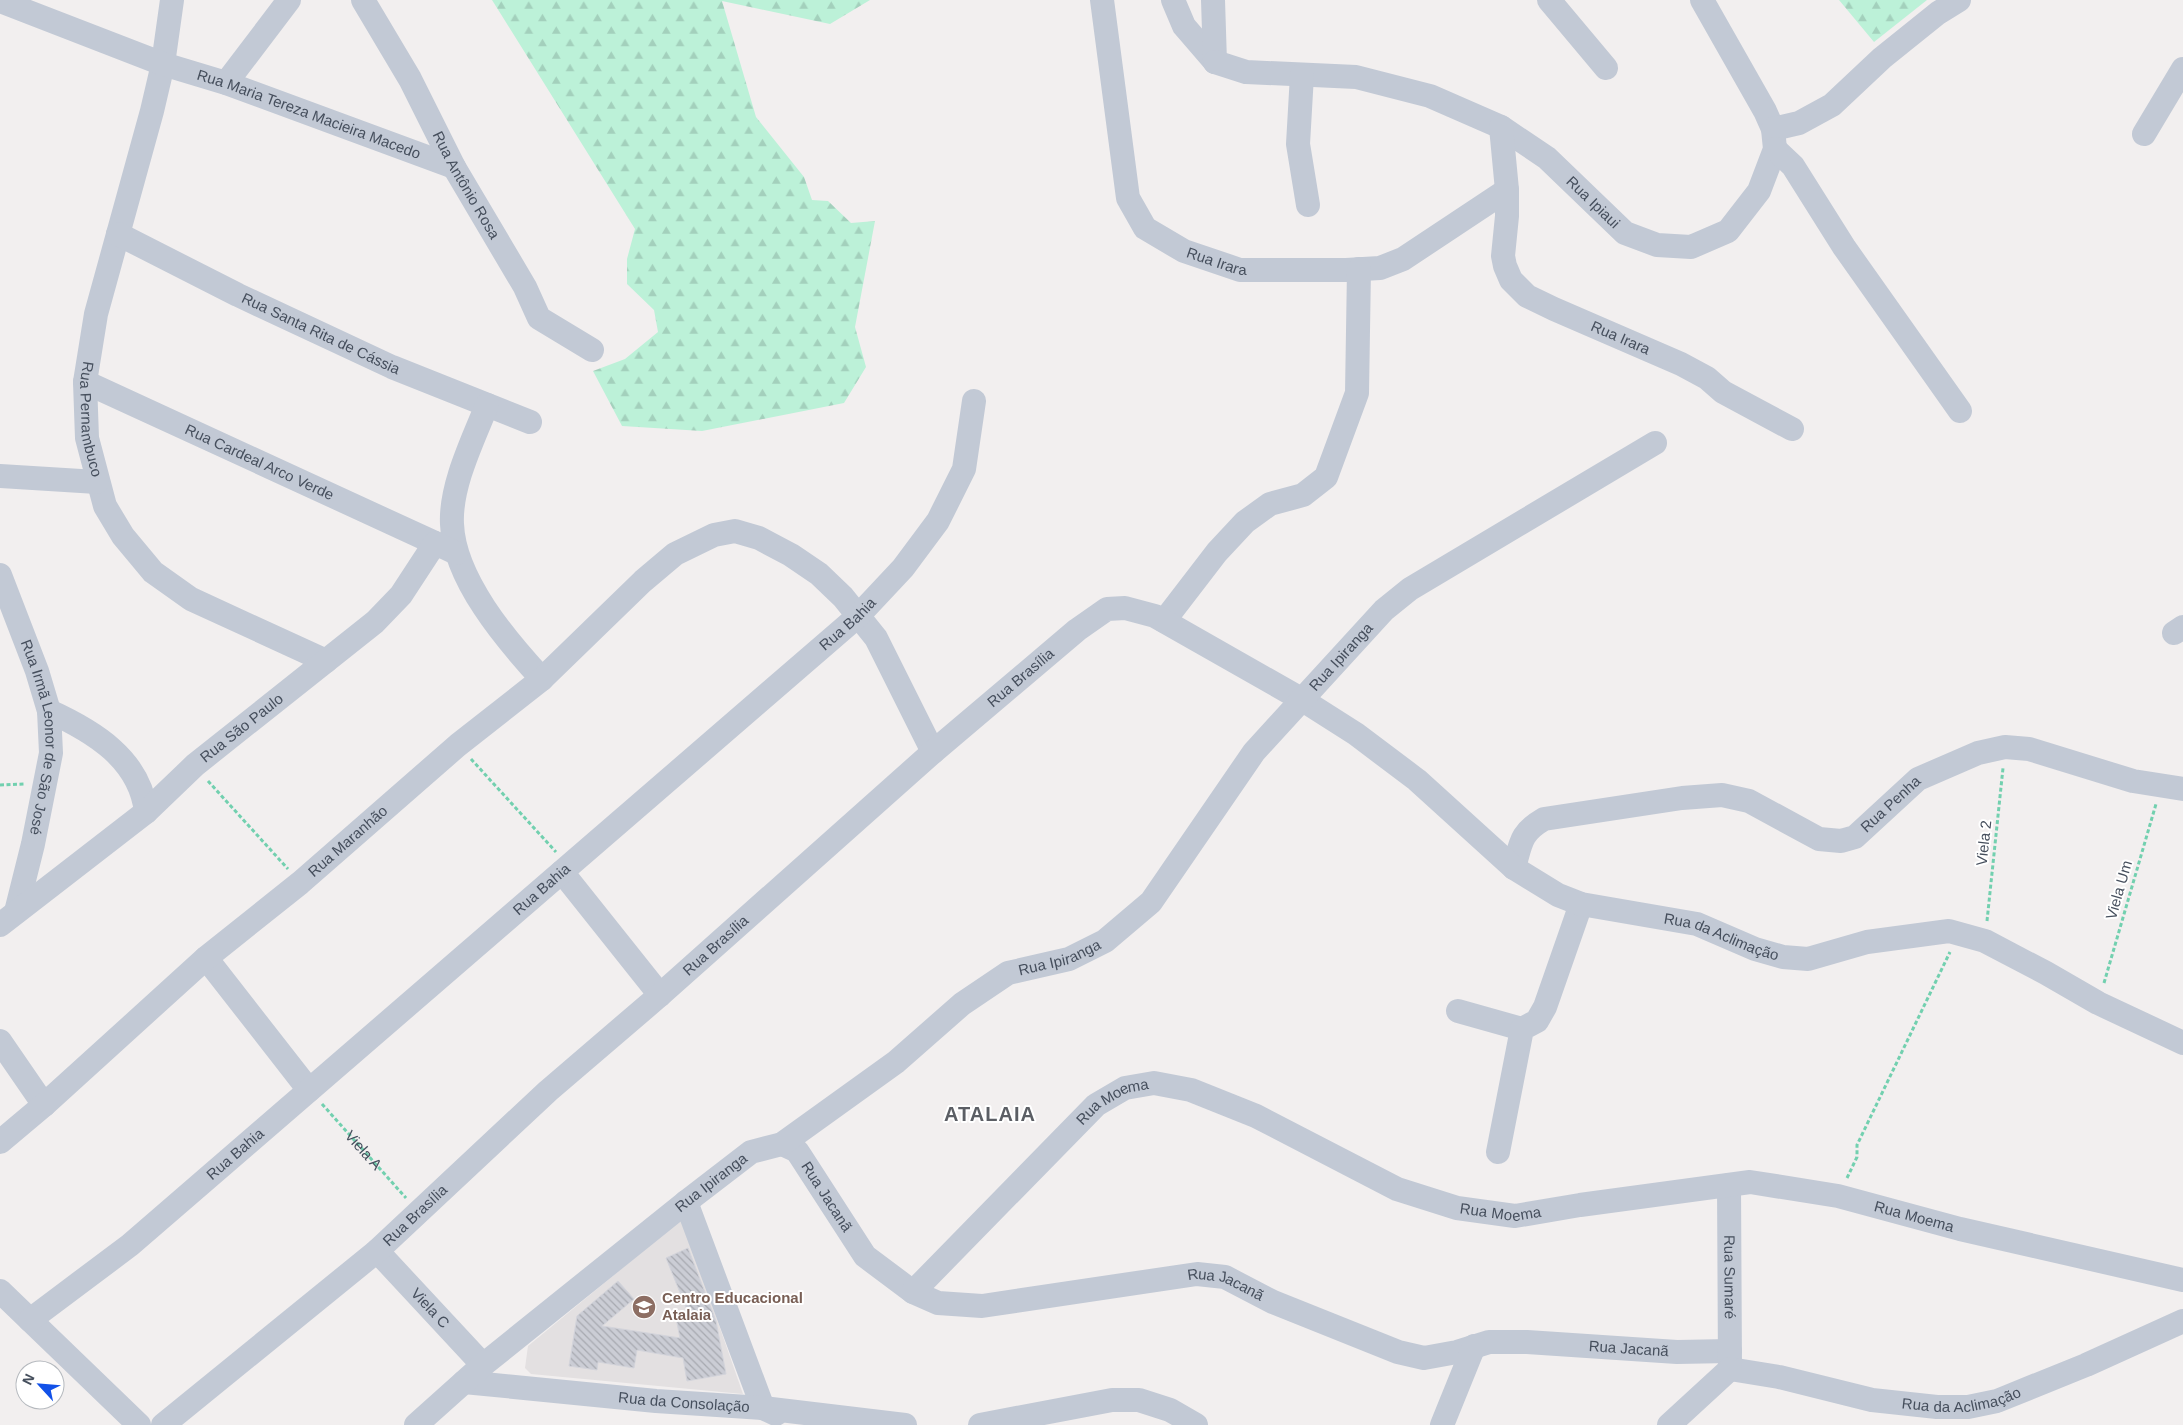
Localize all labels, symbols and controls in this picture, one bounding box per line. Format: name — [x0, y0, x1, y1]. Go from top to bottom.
street label: Rua Maria Tereza Macieira Macedo — [195, 66, 423, 162]
street label: Rua Antônio Rosa — [429, 128, 504, 242]
street label: Rua Ipiaui — [1563, 172, 1624, 232]
street label: Rua Irara — [1185, 244, 1247, 278]
street label: Rua Santa Rita de Cássia — [239, 289, 403, 378]
street label: Rua Irara — [1589, 317, 1653, 358]
street label: Rua Pernambuco — [77, 360, 106, 479]
street label: Rua Cardeal Arco Verde — [183, 420, 337, 503]
street label: Rua Bahia — [816, 593, 879, 654]
street label: Rua Ipiranga — [1305, 619, 1376, 694]
street label: Rua Irmã Leonor de São José — [18, 637, 60, 837]
street label: Rua Brasília — [984, 644, 1058, 710]
street label: Rua São Paulo — [196, 690, 286, 766]
street label: Rua Penha — [1857, 772, 1924, 836]
street label: Rua Maranhão — [305, 802, 390, 880]
street label: Viela 2 — [1973, 819, 1994, 867]
street label: Viela Um — [2102, 858, 2135, 921]
street label: Rua Bahia — [509, 859, 574, 918]
street label: Rua da Aclimação — [1663, 909, 1781, 963]
street label: Rua Brasília — [679, 911, 752, 979]
street label: Rua Ipiranga — [1017, 935, 1104, 978]
street label: Rua Moema — [1072, 1075, 1150, 1128]
district label: ATALAIA — [944, 1103, 1036, 1125]
street label: Rua Bahia — [203, 1124, 267, 1183]
street label: Viela A — [342, 1127, 386, 1173]
street label: Rua Ipiranga — [672, 1149, 751, 1215]
street label: Rua Jacanã — [798, 1158, 856, 1235]
street label: Rua Brasília — [379, 1180, 451, 1249]
street label: Rua Moema — [1873, 1197, 1957, 1235]
street label: Rua Moema — [1459, 1200, 1543, 1224]
street label: Rua Sumaré — [1721, 1235, 1739, 1319]
street label: Rua Jacanã — [1186, 1265, 1267, 1304]
street label: Viela C — [408, 1284, 453, 1331]
place label: Centro Educacional Atalaia — [662, 1289, 803, 1323]
school or university icon: Centro Educacional Atalaia — [631, 1294, 657, 1320]
street label: Rua Jacanã — [1588, 1337, 1670, 1359]
north arrow — [15, 1360, 65, 1410]
text: N — [19, 1371, 38, 1387]
street label: Rua da Aclimação — [1901, 1383, 2023, 1415]
street label: Rua da Consolação — [618, 1388, 750, 1415]

